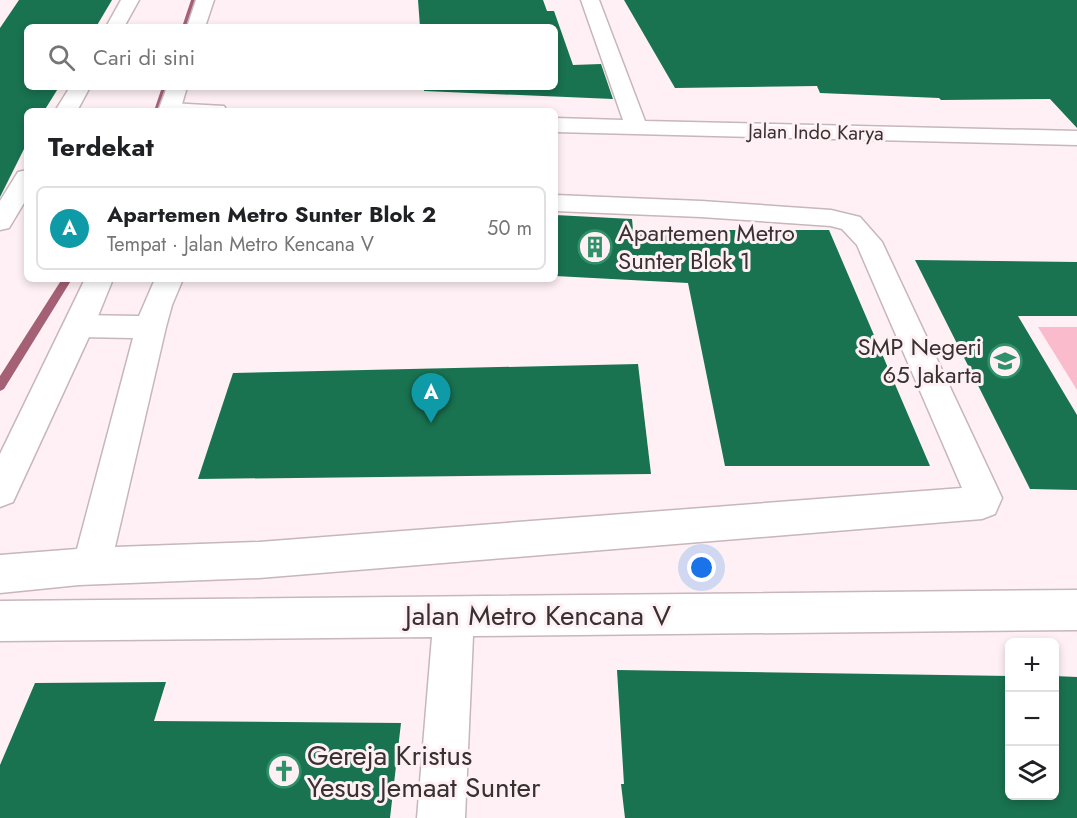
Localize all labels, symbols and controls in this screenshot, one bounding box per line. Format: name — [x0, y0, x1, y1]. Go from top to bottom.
search box — [24, 24, 558, 90]
icon: search — [45, 41, 78, 74]
text: Cari di sini — [93, 41, 195, 73]
street label: Jalan Indo Karya — [745, 117, 884, 148]
text: Terdekat — [48, 128, 154, 166]
text: Apartemen Metro Sunter Blok 2 — [107, 198, 436, 230]
text: A — [62, 214, 77, 243]
text: 50 m — [487, 214, 532, 243]
place label: Apartemen Metro Sunter Blok 1 — [618, 215, 795, 278]
building icon: Apartemen Metro Sunter Blok 1 — [577, 229, 613, 265]
text: Tempat · Jalan Metro Kencana V — [107, 230, 374, 259]
place label: SMP Negeri 65 Jakarta — [858, 329, 982, 392]
school or university icon: SMP Negeri 65 Jakarta — [987, 343, 1023, 379]
pin: A — [412, 374, 450, 423]
your location — [687, 553, 716, 582]
street label: Jalan Metro Kencana V — [401, 595, 671, 636]
map controls — [1005, 638, 1059, 800]
button: + — [1005, 638, 1059, 692]
button: − — [1005, 692, 1059, 746]
place label: Gereja Kristus Yesus Jemaat Sunter — [307, 735, 541, 808]
button: layers — [1005, 746, 1059, 800]
church icon: Gereja Kristus Yesus Jemaat Sunter — [266, 753, 302, 789]

